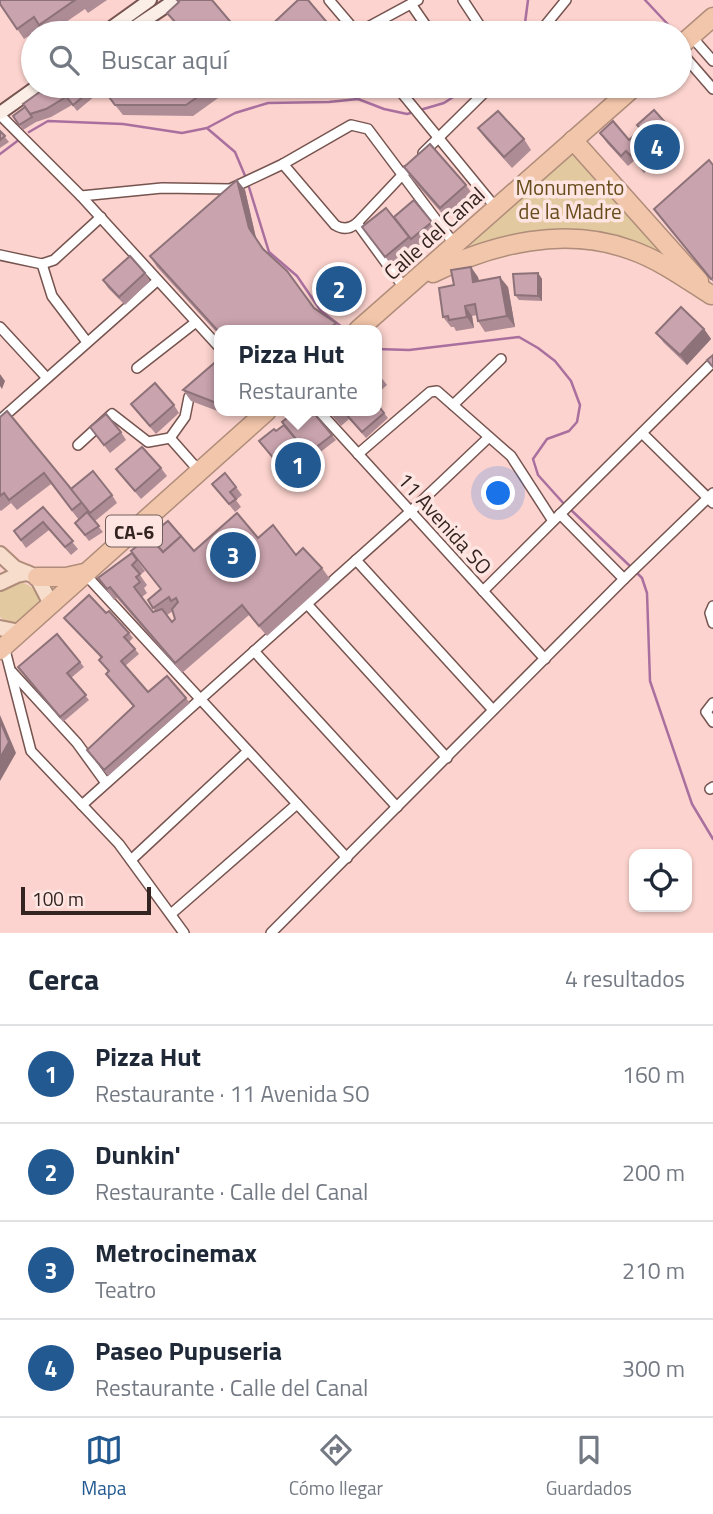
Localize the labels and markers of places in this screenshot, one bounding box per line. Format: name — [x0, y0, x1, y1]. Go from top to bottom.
pin: 4 — [634, 121, 680, 173]
pin: 2 — [316, 263, 362, 315]
pin: 1 — [275, 439, 321, 491]
pin: 3 — [210, 529, 256, 581]

